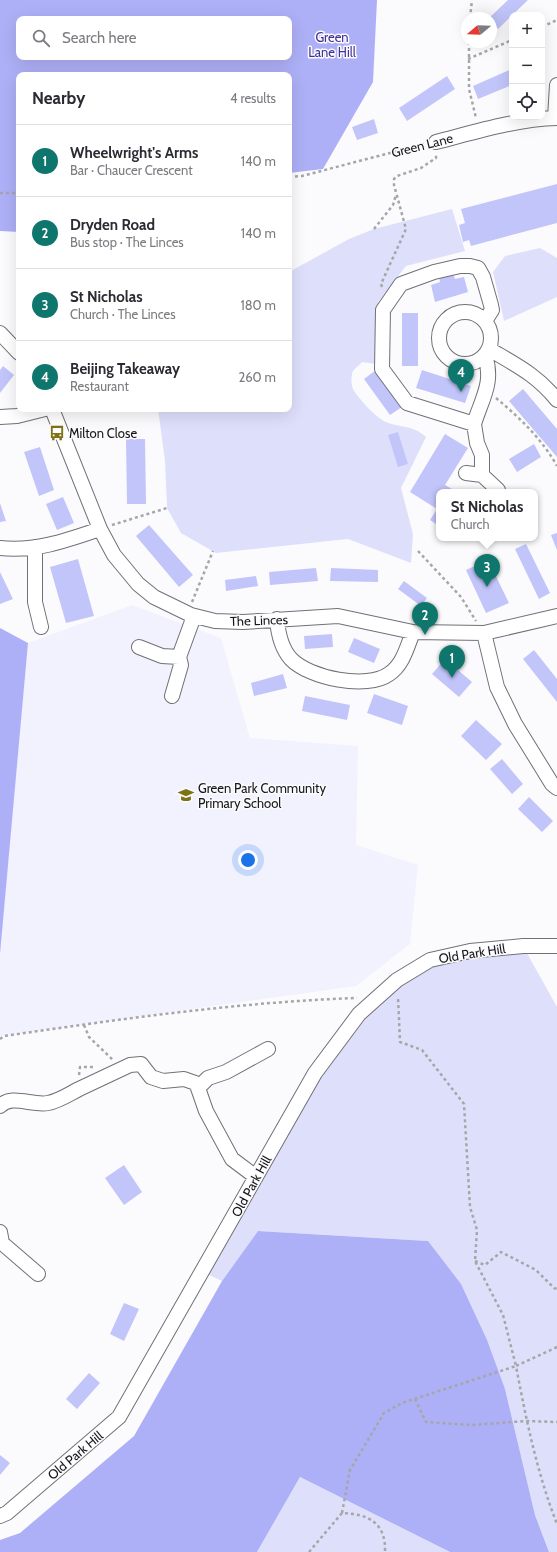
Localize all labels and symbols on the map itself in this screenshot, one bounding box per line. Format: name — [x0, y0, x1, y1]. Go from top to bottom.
north arrow — [461, 12, 497, 48]
park label: Green Lane Hill — [308, 29, 356, 60]
street label: Green Lane — [390, 130, 455, 160]
pin: 4 — [448, 359, 474, 392]
bus stop icon: Milton Close — [48, 424, 66, 442]
place label: Milton Close — [69, 425, 137, 441]
pin: 3 — [474, 554, 500, 587]
pin: 2 — [412, 602, 438, 635]
street label: The Linces — [230, 611, 289, 629]
pin: 1 — [439, 645, 465, 678]
place label: Green Park Community Primary School — [198, 780, 326, 811]
school or university icon: Green Park Community Primary School — [177, 786, 195, 804]
your location — [238, 850, 258, 870]
street label: Old Park Hill — [437, 940, 507, 966]
street label: Old Park Hill — [228, 1153, 274, 1219]
street label: Old Park Hill — [44, 1427, 106, 1483]

